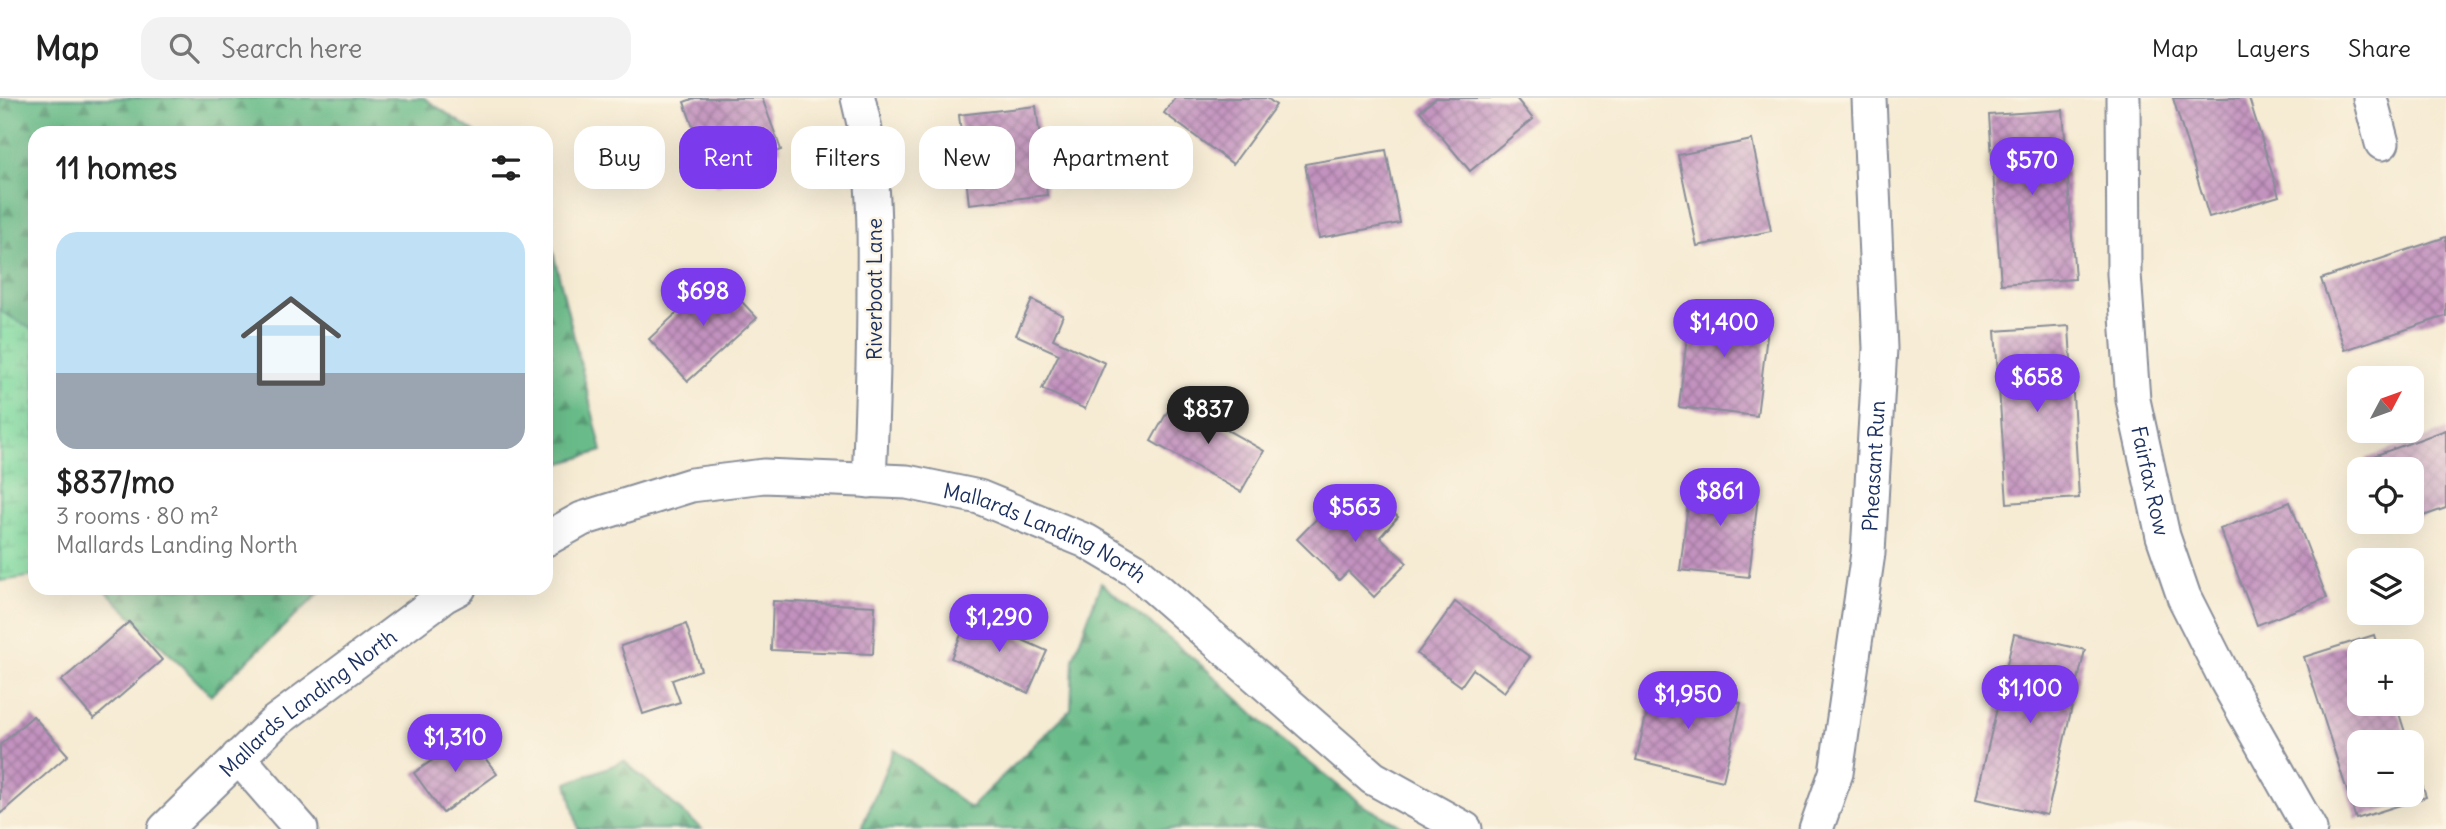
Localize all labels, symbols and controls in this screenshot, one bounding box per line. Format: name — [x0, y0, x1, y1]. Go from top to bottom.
search box — [141, 17, 631, 80]
text: Map — [35, 27, 99, 69]
icon: search — [165, 29, 203, 67]
text: Search here — [221, 32, 362, 65]
text: Map — [2152, 33, 2198, 63]
text: Layers — [2236, 33, 2310, 63]
text: Share — [2348, 33, 2411, 63]
chip: Buy — [574, 126, 665, 189]
chip: Rent — [679, 126, 777, 189]
chip: Filters — [791, 126, 905, 189]
chip: New — [919, 126, 1015, 189]
chip: Apartment — [1029, 126, 1193, 189]
pin: $570 — [1991, 138, 2073, 197]
text: $570 — [2006, 145, 2058, 174]
text: 11 homes — [56, 149, 177, 187]
icon: filters — [487, 149, 525, 187]
street label: Riverboat Lane — [861, 218, 888, 360]
pin: $698 — [662, 268, 744, 328]
text: $698 — [677, 276, 729, 305]
icon: home — [228, 278, 354, 404]
pin: $1,400 — [1667, 300, 1781, 359]
text: $1,400 — [1689, 307, 1759, 336]
pin: $658 — [1996, 354, 2078, 414]
text: $658 — [2011, 362, 2063, 391]
north arrow — [2347, 366, 2424, 443]
map controls — [2347, 366, 2424, 807]
pin: $837 — [1167, 386, 1249, 446]
text: $837 — [1183, 394, 1233, 423]
street label: Pheasant Run — [1856, 400, 1890, 532]
street label: Fairfax Row — [2126, 423, 2176, 538]
button: locate — [2347, 457, 2424, 534]
text: $837/mo — [56, 463, 175, 501]
pin: $861 — [1679, 468, 1761, 528]
street label: Mallards Landing North — [941, 476, 1153, 588]
text: $861 — [1696, 476, 1744, 505]
pin: $563 — [1314, 484, 1396, 544]
text: $563 — [1329, 492, 1381, 521]
text: 3 rooms · 80 m² — [56, 501, 219, 530]
text: Mallards Landing North — [56, 530, 298, 559]
button: layers — [2347, 548, 2424, 625]
pin: $1,290 — [942, 594, 1056, 654]
text: $1,290 — [965, 602, 1033, 631]
street label: Mallards Landing North — [213, 623, 402, 783]
button: + — [2347, 639, 2424, 716]
pin: $1,100 — [1973, 666, 2087, 725]
pin: $1,950 — [1631, 672, 1745, 731]
text: $1,100 — [1998, 673, 2062, 702]
text: $1,950 — [1654, 679, 1722, 708]
pin: $1,310 — [398, 714, 512, 774]
text: $1,310 — [423, 722, 487, 751]
button: − — [2347, 730, 2424, 807]

